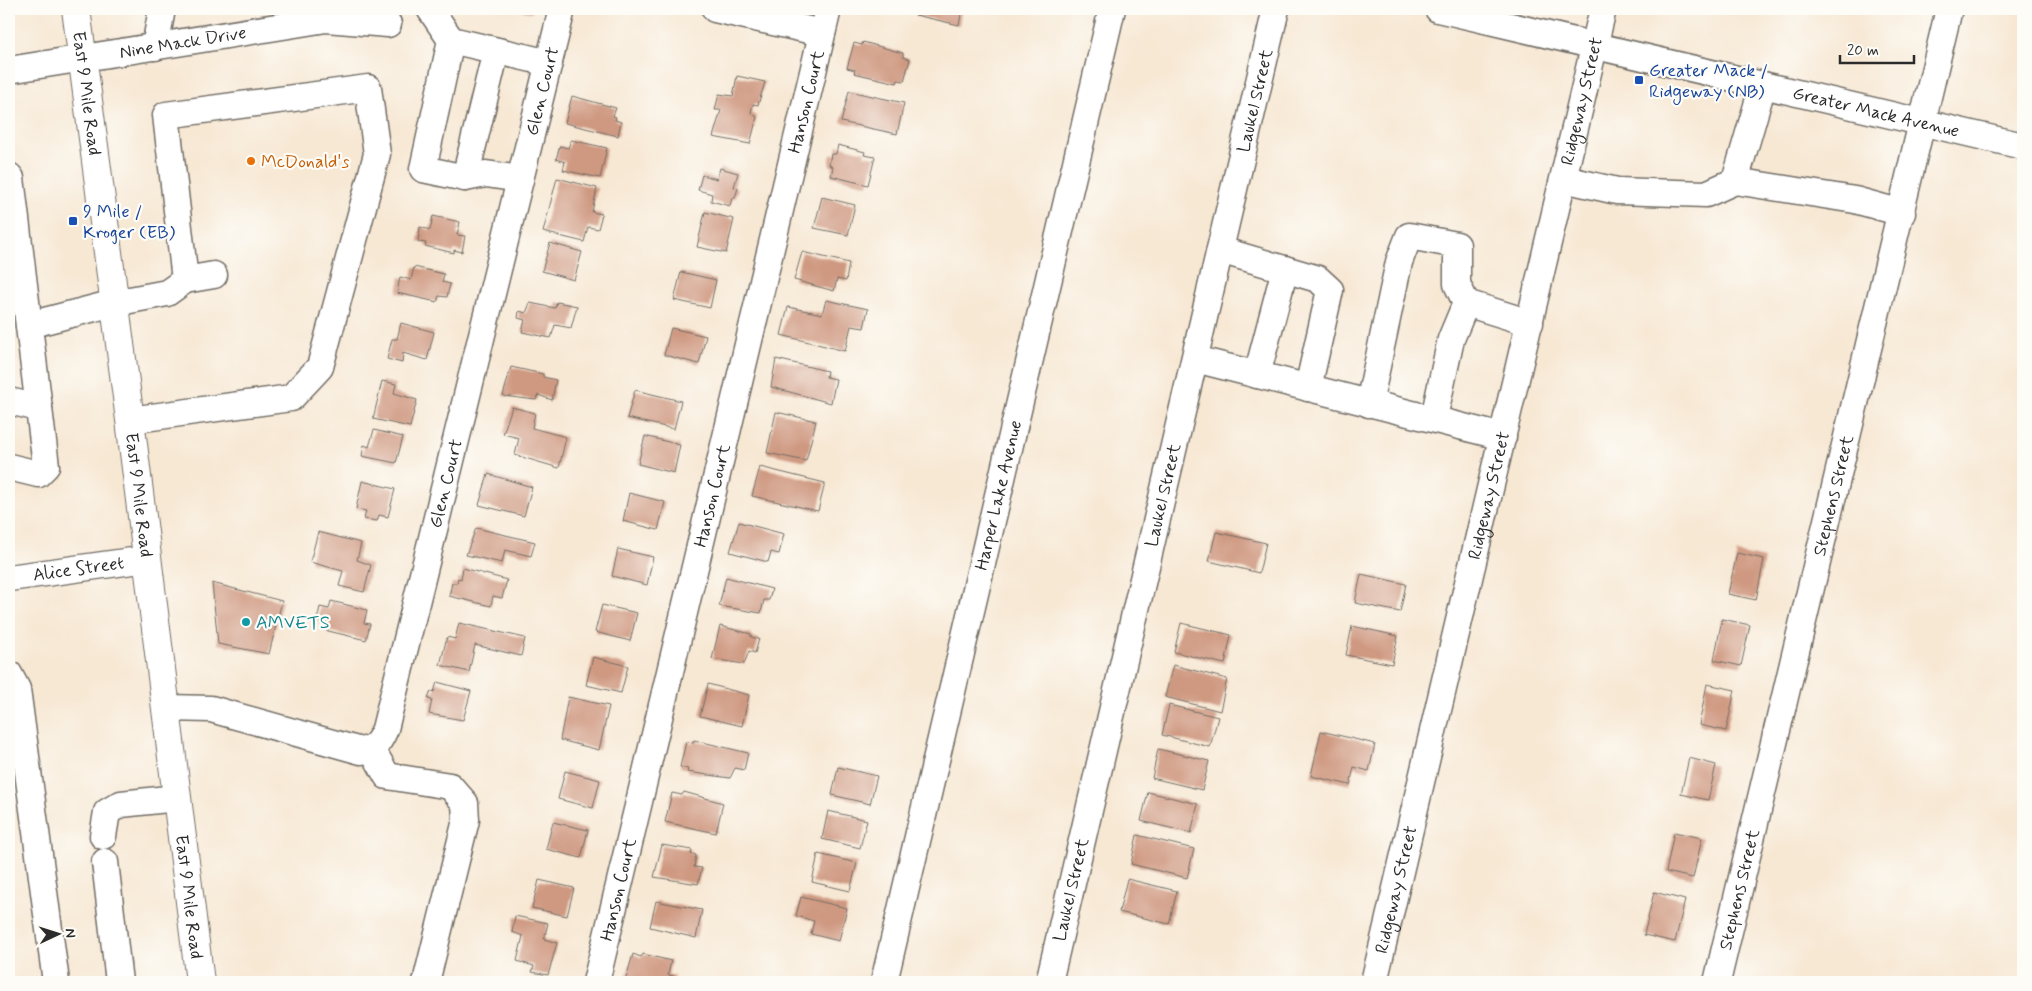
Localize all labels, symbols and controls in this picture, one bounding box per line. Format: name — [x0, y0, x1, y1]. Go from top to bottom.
street label: Nine Mack Drive — [118, 21, 248, 65]
street label: East 9 Mile Road — [66, 30, 106, 157]
scale bar — [1840, 32, 1913, 64]
street label: Ridgeway Street — [1556, 35, 1609, 168]
text: 20 m — [1847, 41, 1879, 61]
street label: Glen Court — [520, 44, 565, 138]
street label: Laukel Street — [1232, 46, 1279, 155]
street label: Hanson Court — [783, 48, 831, 156]
place label: Greater Mack / Ridgeway (NB) — [1649, 59, 1768, 105]
marker: Greater Mack / Ridgeway (NB) — [1633, 74, 1645, 86]
street label: Greater Mack Avenue — [1790, 81, 1962, 144]
place label: McDonald's — [261, 150, 349, 174]
marker: McDonald's — [245, 155, 257, 167]
place label: 9 Mile / Kroger (EB) — [83, 200, 176, 245]
marker: 9 Mile / Kroger (EB) — [67, 215, 79, 227]
street label: Harper Lake Avenue — [970, 418, 1028, 573]
street label: Ridgeway Street — [1463, 429, 1516, 562]
street label: East 9 Mile Road — [119, 431, 158, 559]
street label: Stephens Street — [1808, 433, 1860, 559]
street label: Glen Court — [424, 437, 469, 531]
street label: Laukel Street — [1140, 441, 1187, 549]
street label: Hanson Court — [689, 442, 737, 550]
street label: Alice Street — [31, 551, 126, 588]
place label: AMVETS — [256, 611, 330, 635]
marker: AMVETS — [240, 616, 252, 628]
street label: Ridgeway Street — [1370, 823, 1423, 956]
street label: Stephens Street — [1714, 827, 1766, 953]
street label: East 9 Mile Road — [169, 833, 208, 960]
street label: Laukel Street — [1048, 835, 1095, 944]
street label: Hanson Court — [595, 836, 643, 944]
north arrow — [32, 908, 82, 958]
text: N — [61, 928, 79, 938]

